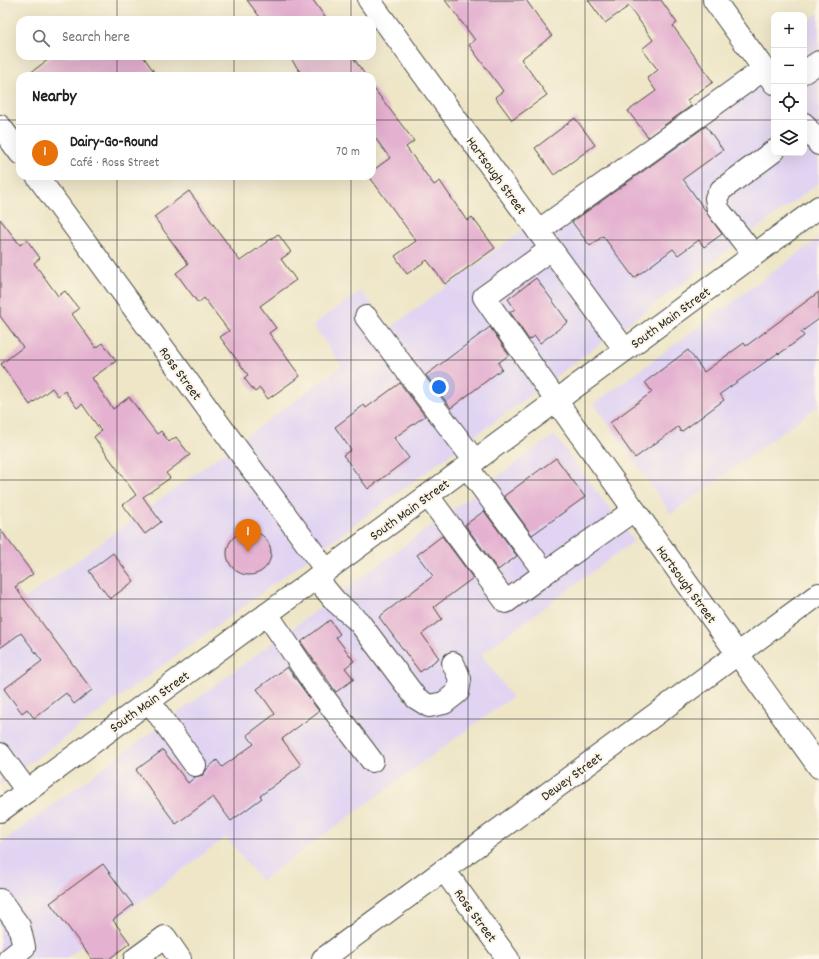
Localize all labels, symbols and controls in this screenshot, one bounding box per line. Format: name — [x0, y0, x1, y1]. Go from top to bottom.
map controls — [771, 12, 807, 156]
button: + — [771, 12, 807, 48]
search box — [16, 16, 376, 60]
icon: search — [30, 27, 52, 49]
text: Search here — [62, 27, 130, 49]
button: − — [771, 48, 807, 84]
button: locate — [771, 84, 807, 120]
text: Nearby — [32, 86, 76, 110]
button: layers — [771, 120, 807, 156]
text: Dairy-Go-Round — [70, 132, 158, 154]
street label: Hartsough Street — [460, 133, 531, 219]
text: 1 — [44, 143, 46, 162]
text: 70 m — [336, 143, 360, 162]
text: Café · Ross Street — [70, 154, 159, 173]
street label: South Main Street — [627, 283, 715, 354]
street label: Ross Street — [153, 343, 206, 405]
your location — [429, 377, 449, 397]
street label: South Main Street — [366, 475, 454, 546]
pin: 1 — [235, 519, 261, 552]
street label: Hartsough Street — [650, 542, 721, 628]
street label: South Main Street — [106, 667, 194, 738]
street label: Dewey Street — [537, 749, 607, 807]
street label: Ross Street — [448, 885, 501, 947]

